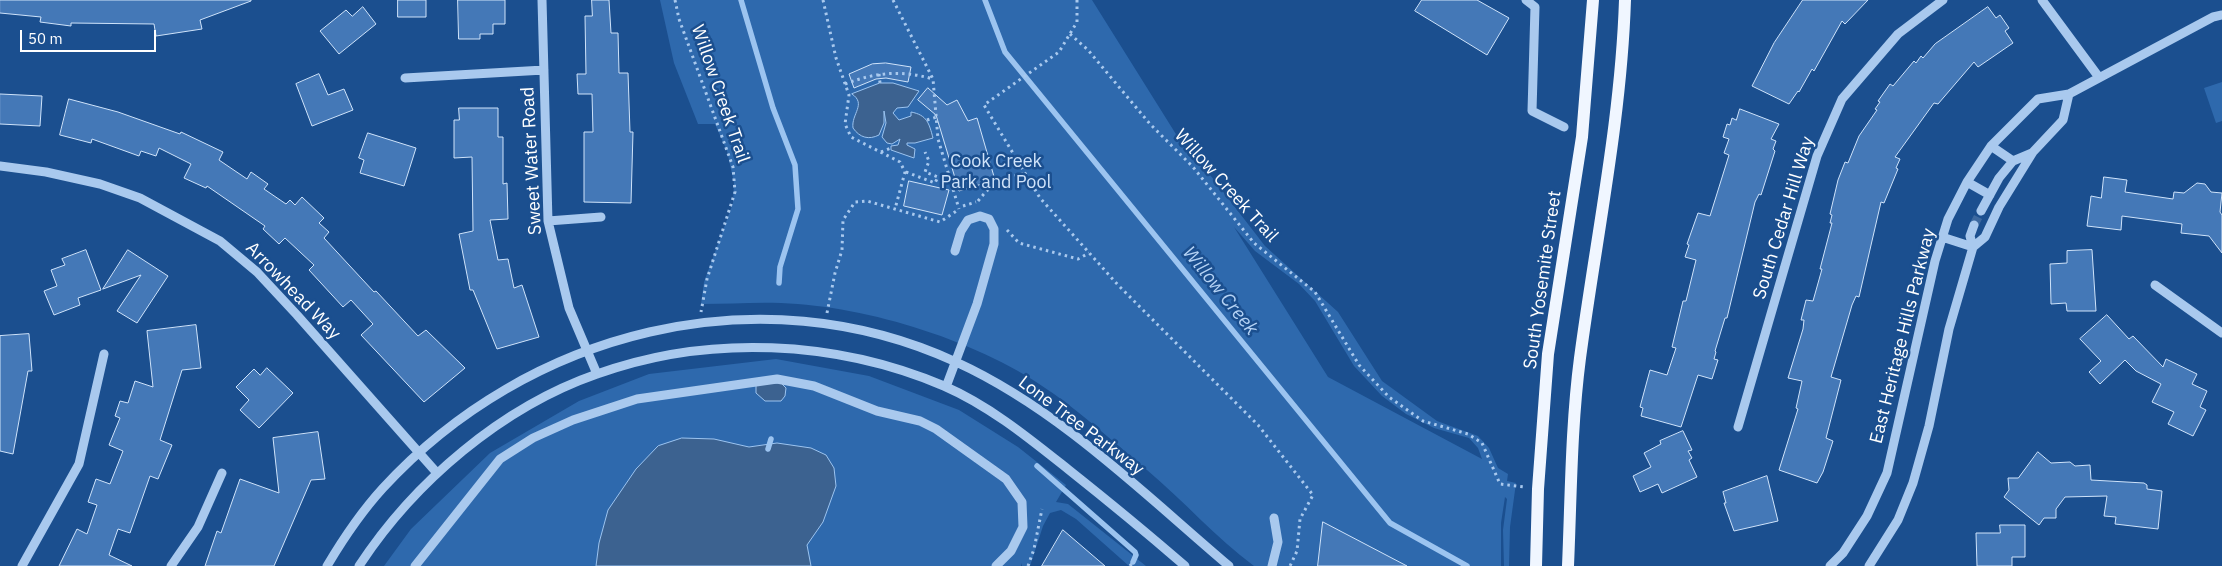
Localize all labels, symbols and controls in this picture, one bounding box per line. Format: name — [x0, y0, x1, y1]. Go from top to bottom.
scale bar — [22, 20, 159, 52]
street label: Willow Creek Trail — [686, 22, 754, 166]
text: 50 m — [28, 29, 63, 48]
street label: Sweet Water Road — [517, 86, 547, 236]
street label: Willow Creek Trail — [1170, 125, 1282, 247]
street label: South Cedar Hill Way — [1749, 134, 1819, 302]
park label: Cook Creek Park and Pool — [941, 151, 1051, 193]
street label: South Yosemite Street — [1520, 189, 1566, 371]
street label: East Heritage Hills Parkway — [1866, 226, 1940, 446]
street label: Arrowhead Way — [241, 238, 345, 344]
water label: Willow Creek — [1177, 242, 1263, 340]
street label: Lone Tree Parkway — [1014, 372, 1148, 480]

